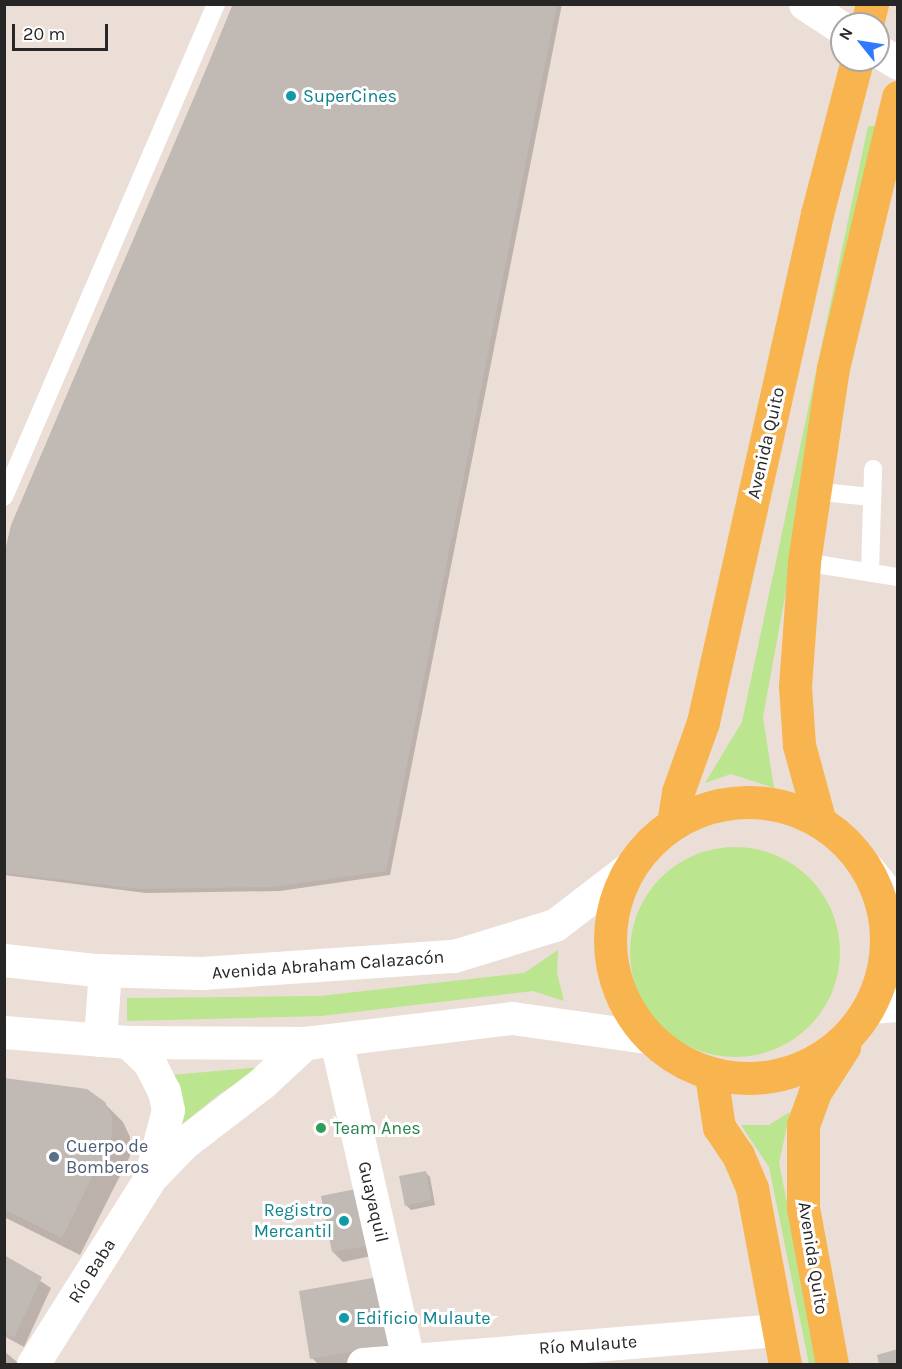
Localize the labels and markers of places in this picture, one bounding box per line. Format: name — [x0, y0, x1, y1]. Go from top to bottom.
place label: SuperCines — [303, 85, 397, 107]
marker: SuperCines — [284, 89, 298, 103]
place label: Team Anes — [333, 1117, 421, 1139]
marker: Team Anes — [314, 1121, 328, 1135]
place label: Cuerpo de Bomberos — [66, 1136, 150, 1178]
marker: Cuerpo de Bomberos — [47, 1150, 61, 1164]
place label: Registro Mercantil — [254, 1200, 332, 1242]
marker: Registro Mercantil — [337, 1214, 351, 1228]
place label: Edificio Mulaute — [356, 1307, 490, 1329]
marker: Edificio Mulaute — [337, 1311, 351, 1325]

